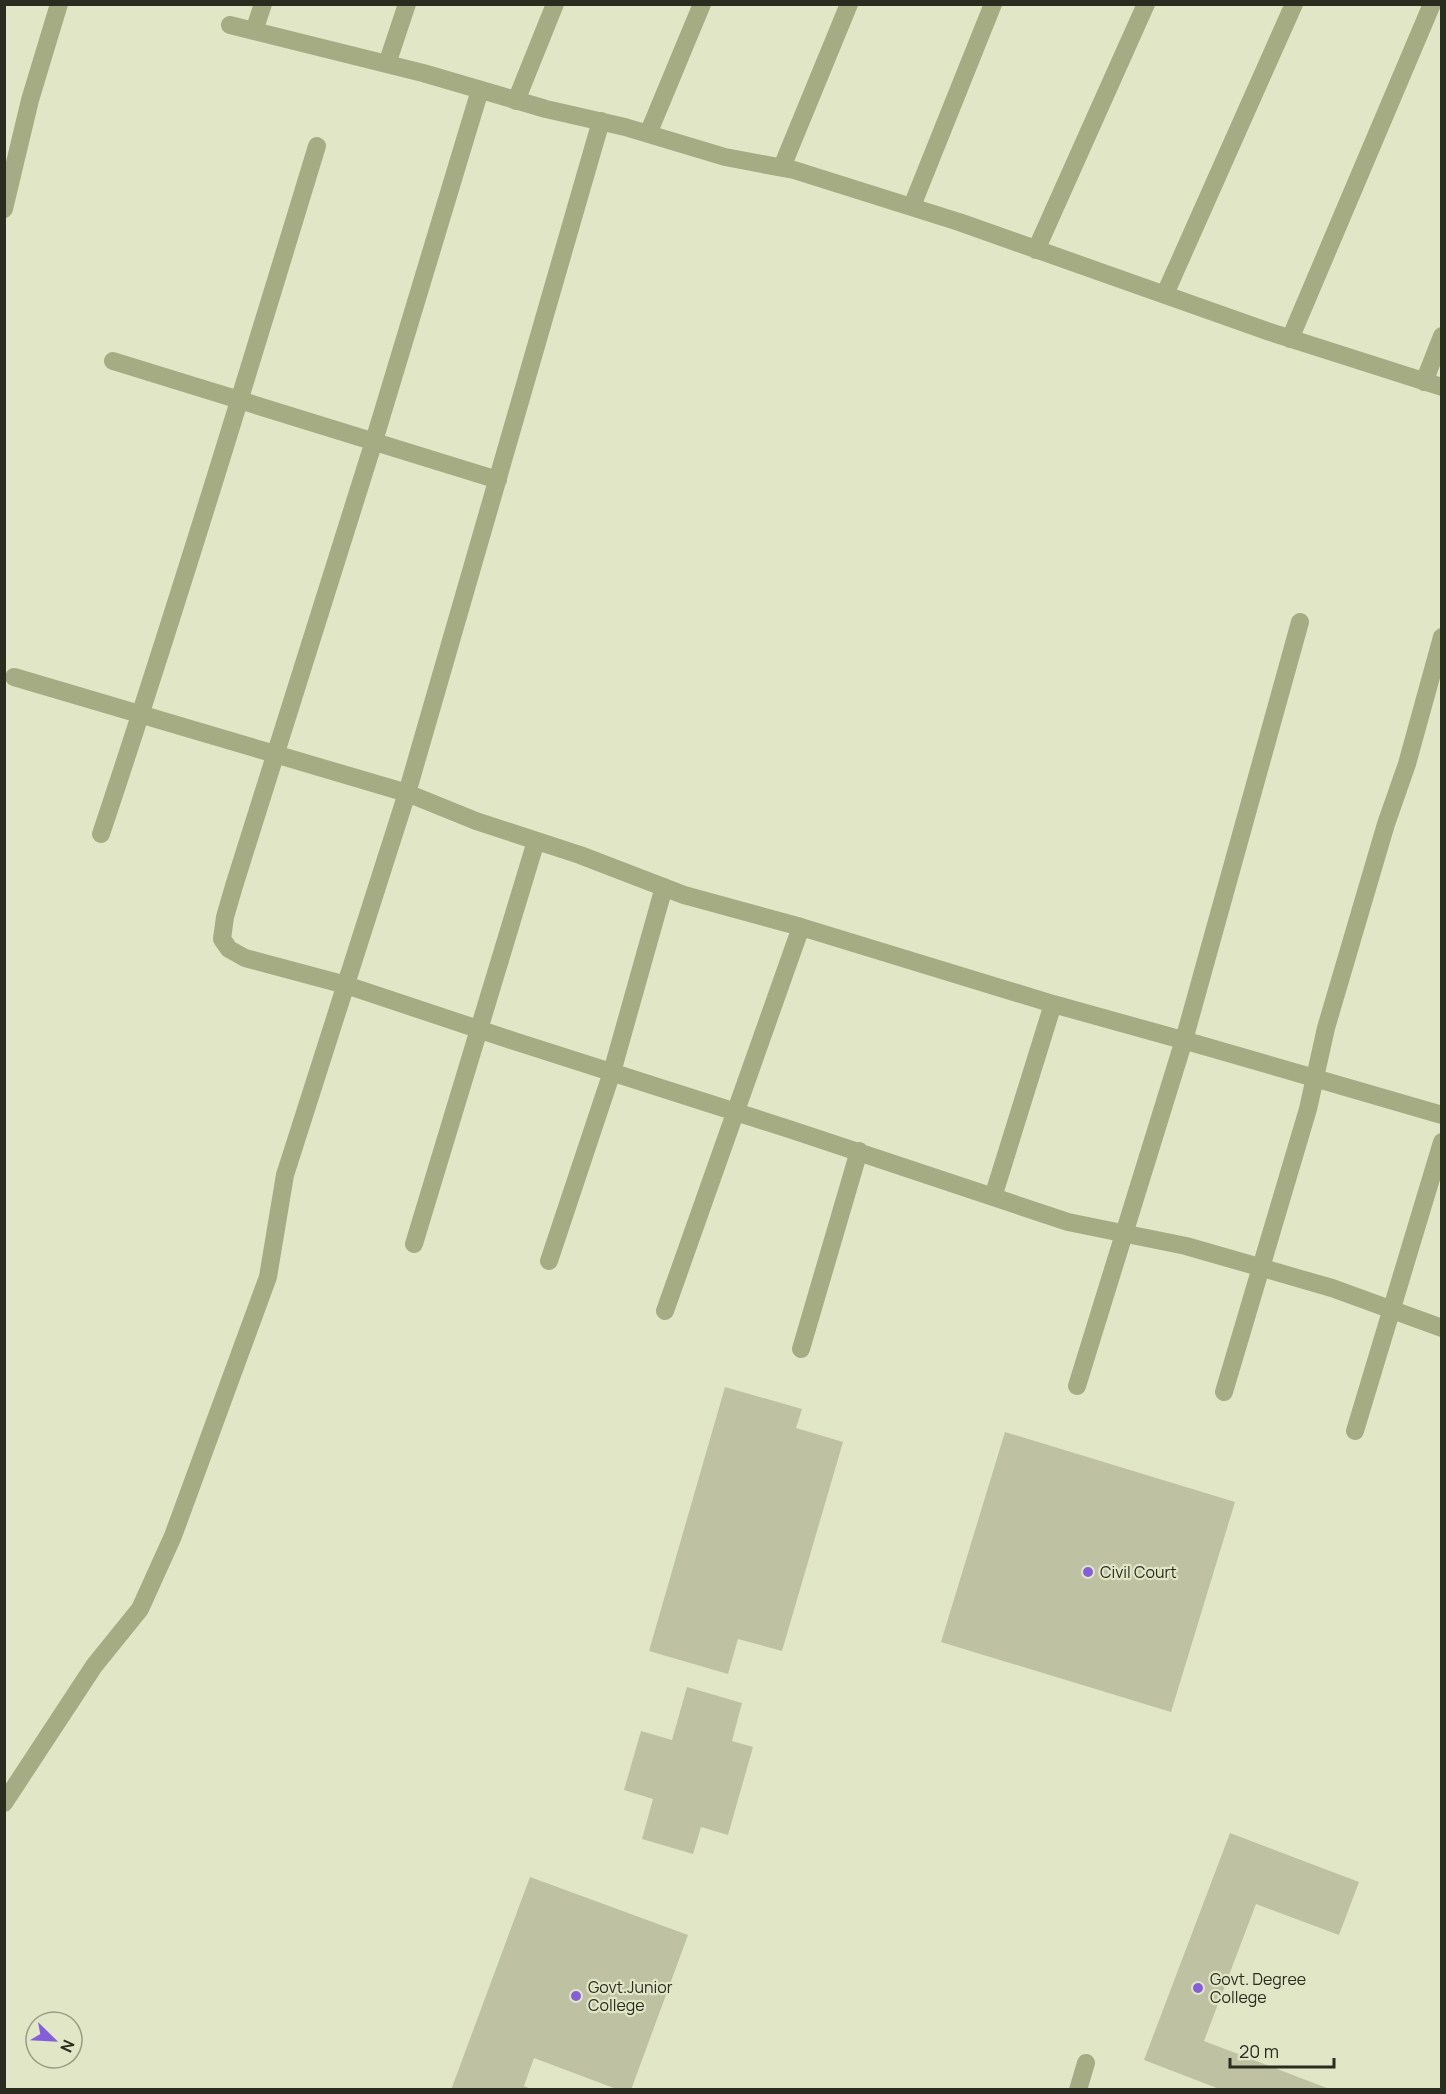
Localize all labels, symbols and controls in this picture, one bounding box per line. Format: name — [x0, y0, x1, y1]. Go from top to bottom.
place label: Civil Court — [1100, 1561, 1177, 1583]
marker: Civil Court — [1081, 1565, 1095, 1579]
place label: Govt. Degree College — [1210, 1968, 1306, 2008]
place label: Govt.Junior College — [588, 1976, 673, 2016]
marker: Govt. Degree College — [1191, 1981, 1205, 1995]
marker: Govt.Junior College — [569, 1989, 583, 2003]
north arrow — [24, 2010, 84, 2070]
scale bar — [1230, 2031, 1334, 2069]
text: N — [55, 2036, 80, 2056]
text: 20 m — [1239, 2039, 1279, 2063]

